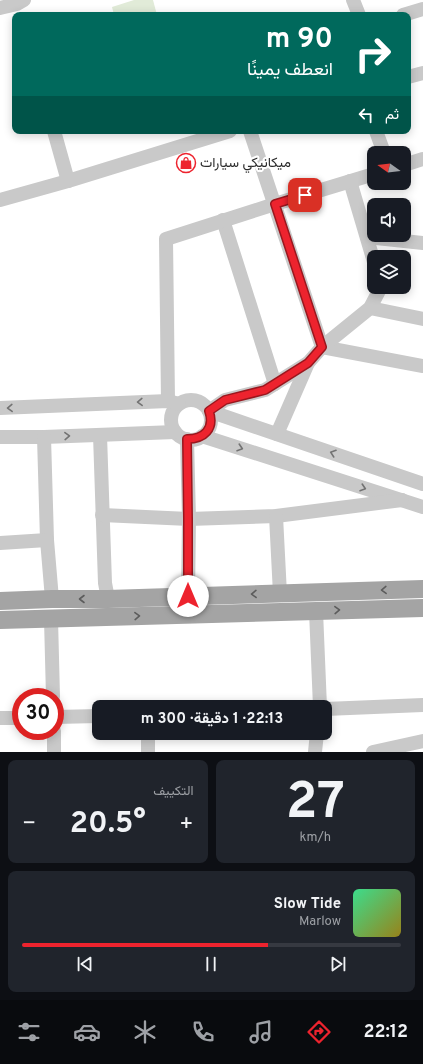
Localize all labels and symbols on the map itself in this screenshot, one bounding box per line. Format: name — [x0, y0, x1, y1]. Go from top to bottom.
north arrow — [367, 146, 411, 190]
shop icon: ميكانيكي سيارات — [175, 152, 197, 174]
place label: ميكانيكي سيارات — [200, 155, 291, 174]
pin — [288, 178, 322, 212]
one-way arrow — [137, 398, 143, 406]
one-way arrow — [7, 403, 13, 412]
one-way arrow — [64, 432, 70, 440]
one-way arrow — [236, 443, 243, 452]
one-way arrow — [330, 449, 337, 458]
one-way arrow — [360, 483, 367, 492]
position arrow — [167, 575, 209, 617]
one-way arrow — [381, 586, 387, 594]
one-way arrow — [251, 590, 257, 598]
one-way arrow — [79, 595, 85, 603]
one-way arrow — [334, 606, 340, 614]
one-way arrow — [134, 612, 140, 620]
speed limit sign: 30 — [12, 688, 64, 740]

